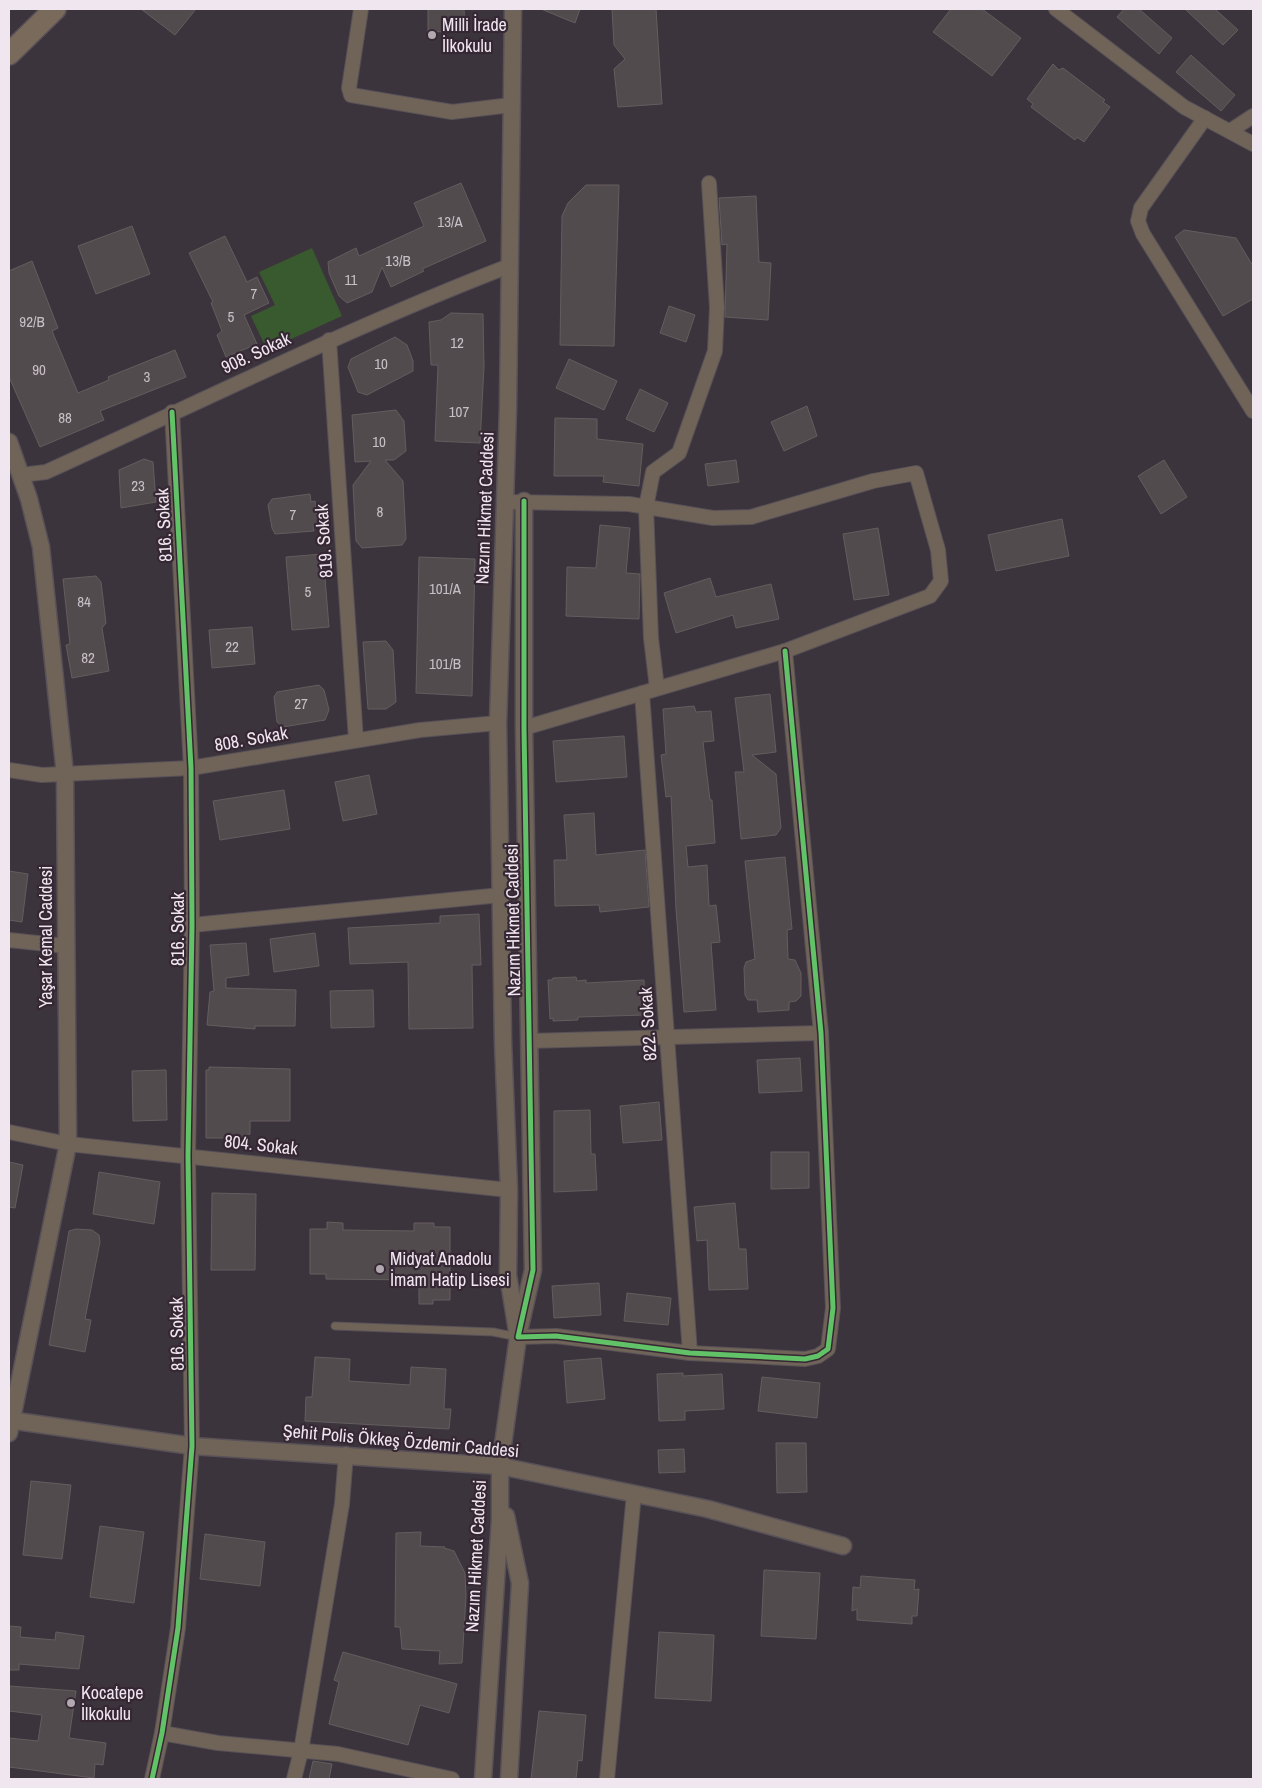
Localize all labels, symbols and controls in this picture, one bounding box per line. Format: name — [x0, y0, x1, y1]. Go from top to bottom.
place label: Milli İrade İlkokulu — [442, 12, 507, 58]
marker: Milli İrade İlkokulu — [426, 29, 438, 41]
house number: 13/A — [437, 211, 463, 232]
house number: 13/B — [385, 250, 411, 271]
house number: 11 — [345, 269, 358, 290]
house number: 7 — [251, 283, 258, 304]
house number: 5 — [228, 306, 235, 327]
house number: 92/B — [19, 311, 45, 332]
street label: 908. Sokak — [217, 325, 295, 379]
house number: 12 — [450, 332, 464, 353]
house number: 10 — [374, 353, 388, 374]
house number: 90 — [32, 359, 46, 380]
house number: 3 — [144, 366, 151, 387]
house number: 107 — [449, 401, 469, 422]
house number: 88 — [58, 407, 72, 428]
house number: 10 — [372, 431, 386, 452]
street label: Nazım Hikmet Caddesi — [469, 431, 500, 585]
house number: 23 — [131, 475, 145, 496]
street label: 816. Sokak — [149, 487, 178, 563]
house number: 8 — [377, 501, 384, 522]
street label: 819. Sokak — [308, 503, 339, 579]
house number: 7 — [290, 504, 297, 525]
house number: 101/A — [429, 578, 462, 599]
house number: 5 — [305, 581, 312, 602]
house number: 84 — [77, 591, 91, 612]
house number: 22 — [225, 636, 239, 657]
house number: 82 — [81, 647, 95, 668]
house number: 101/B — [429, 653, 461, 674]
house number: 27 — [294, 693, 308, 714]
street label: 808. Sokak — [212, 720, 290, 757]
street label: Nazım Hikmet Caddesi — [499, 844, 526, 997]
street label: Yaşar Kemal Caddesi — [33, 866, 58, 1008]
street label: 816. Sokak — [165, 891, 190, 966]
street label: 822. Sokak — [632, 986, 663, 1062]
street label: 804. Sokak — [223, 1128, 300, 1161]
place label: Midyat Anadolu İmam Hatip Lisesi — [390, 1246, 510, 1292]
marker: Midyat Anadolu İmam Hatip Lisesi — [374, 1263, 386, 1275]
street label: 816. Sokak — [163, 1296, 190, 1371]
street label: Şehit Polis Ökkeş Özdemir Caddesi — [282, 1418, 520, 1463]
street label: Nazım Hikmet Caddesi — [459, 1479, 492, 1633]
place label: Kocatepe İlkokulu — [81, 1680, 143, 1726]
marker: Kocatepe İlkokulu — [65, 1697, 77, 1709]

